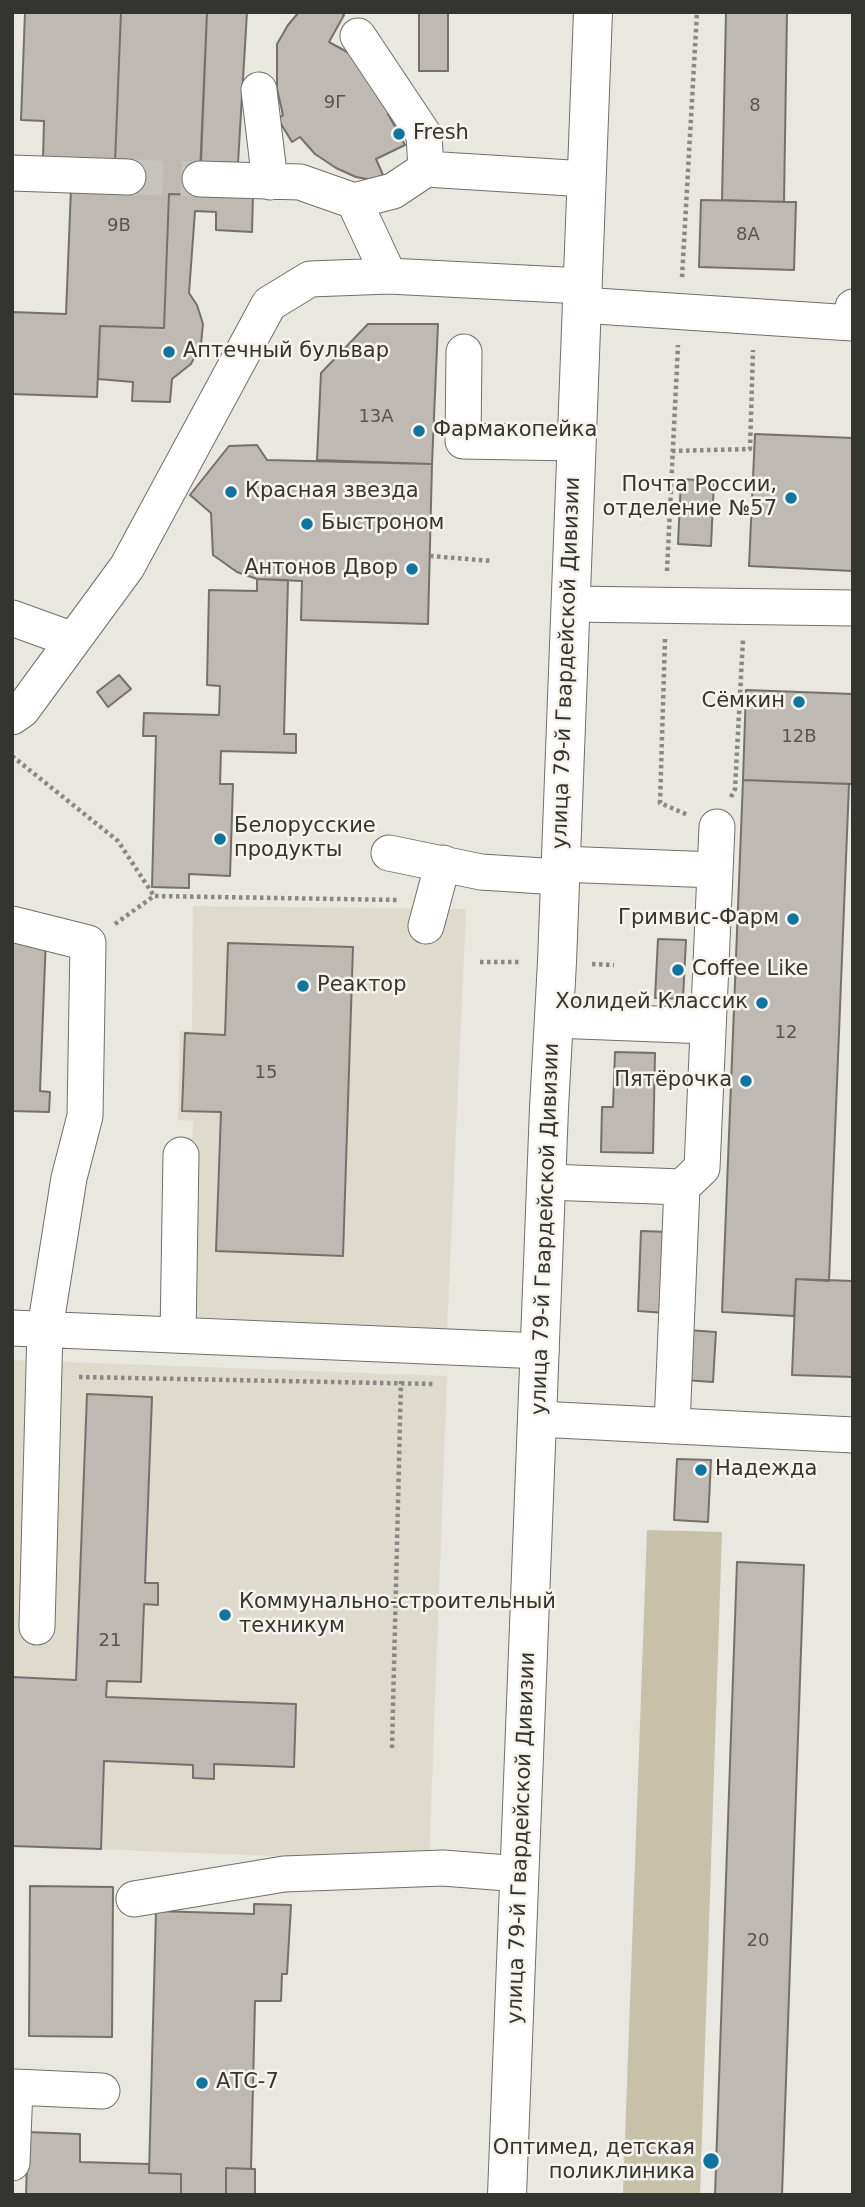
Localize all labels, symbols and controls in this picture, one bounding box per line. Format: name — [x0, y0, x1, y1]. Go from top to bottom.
house number: 9Г — [324, 92, 346, 114]
house number: 8 — [749, 95, 761, 117]
place label: Fresh — [413, 121, 469, 147]
marker: Fresh — [391, 126, 407, 142]
house number: 9В — [107, 215, 131, 237]
house number: 8А — [736, 224, 760, 246]
place label: Аптечный бульвар — [183, 339, 389, 365]
marker: Аптечный бульвар — [161, 344, 177, 360]
house number: 13А — [358, 406, 394, 428]
place label: Фармакопейка — [433, 418, 597, 444]
marker: Фармакопейка — [411, 423, 427, 439]
place label: Почта России, отделение №57 — [603, 473, 777, 523]
street label: улица 79-й Гвардейской Дивизии — [548, 476, 586, 850]
place label: Красная звезда — [245, 479, 419, 505]
marker: Красная звезда — [223, 484, 239, 500]
marker: Почта России, отделение №57 — [783, 490, 799, 506]
place label: Быстроном — [321, 511, 444, 537]
marker: Быстроном — [299, 516, 315, 532]
place label: Антонов Двор — [244, 556, 398, 582]
marker: Антонов Двор — [404, 561, 420, 577]
place label: Сёмкин — [702, 689, 785, 715]
marker: Сёмкин — [791, 694, 807, 710]
house number: 12В — [781, 726, 817, 748]
place label: Белорусские продукты — [234, 814, 376, 864]
marker: Белорусские продукты — [212, 831, 228, 847]
place label: Гримвис-Фарм — [618, 906, 779, 932]
marker: Гримвис-Фарм — [785, 911, 801, 927]
place label: Coffee Like — [692, 957, 808, 983]
marker: Coffee Like — [670, 962, 686, 978]
place label: Реактор — [317, 973, 407, 999]
marker: Реактор — [295, 978, 311, 994]
place label: Холидей Классик — [555, 990, 748, 1016]
marker: Холидей Классик — [754, 995, 770, 1011]
house number: 12 — [775, 1022, 797, 1044]
street label: улица 79-й Гвардейской Дивизии — [527, 1042, 565, 1416]
house number: 15 — [255, 1062, 277, 1084]
place label: Пятёрочка — [614, 1068, 732, 1094]
marker: Пятёрочка — [738, 1073, 754, 1089]
place label: Надежда — [715, 1457, 817, 1483]
marker: Надежда — [693, 1462, 709, 1478]
place label: Коммунально-строительный техникум — [239, 1590, 556, 1640]
marker: Коммунально-строительный техникум — [217, 1607, 233, 1623]
house number: 21 — [99, 1630, 121, 1652]
street label: улица 79-й Гвардейской Дивизии — [503, 1651, 541, 2025]
house number: 20 — [747, 1930, 769, 1952]
place label: АТС-7 — [216, 2070, 279, 2096]
marker: АТС-7 — [194, 2075, 210, 2091]
place label: Оптимед, детская поликлиника — [493, 2136, 695, 2186]
marker: Оптимед, детская поликлиника — [701, 2151, 721, 2171]

